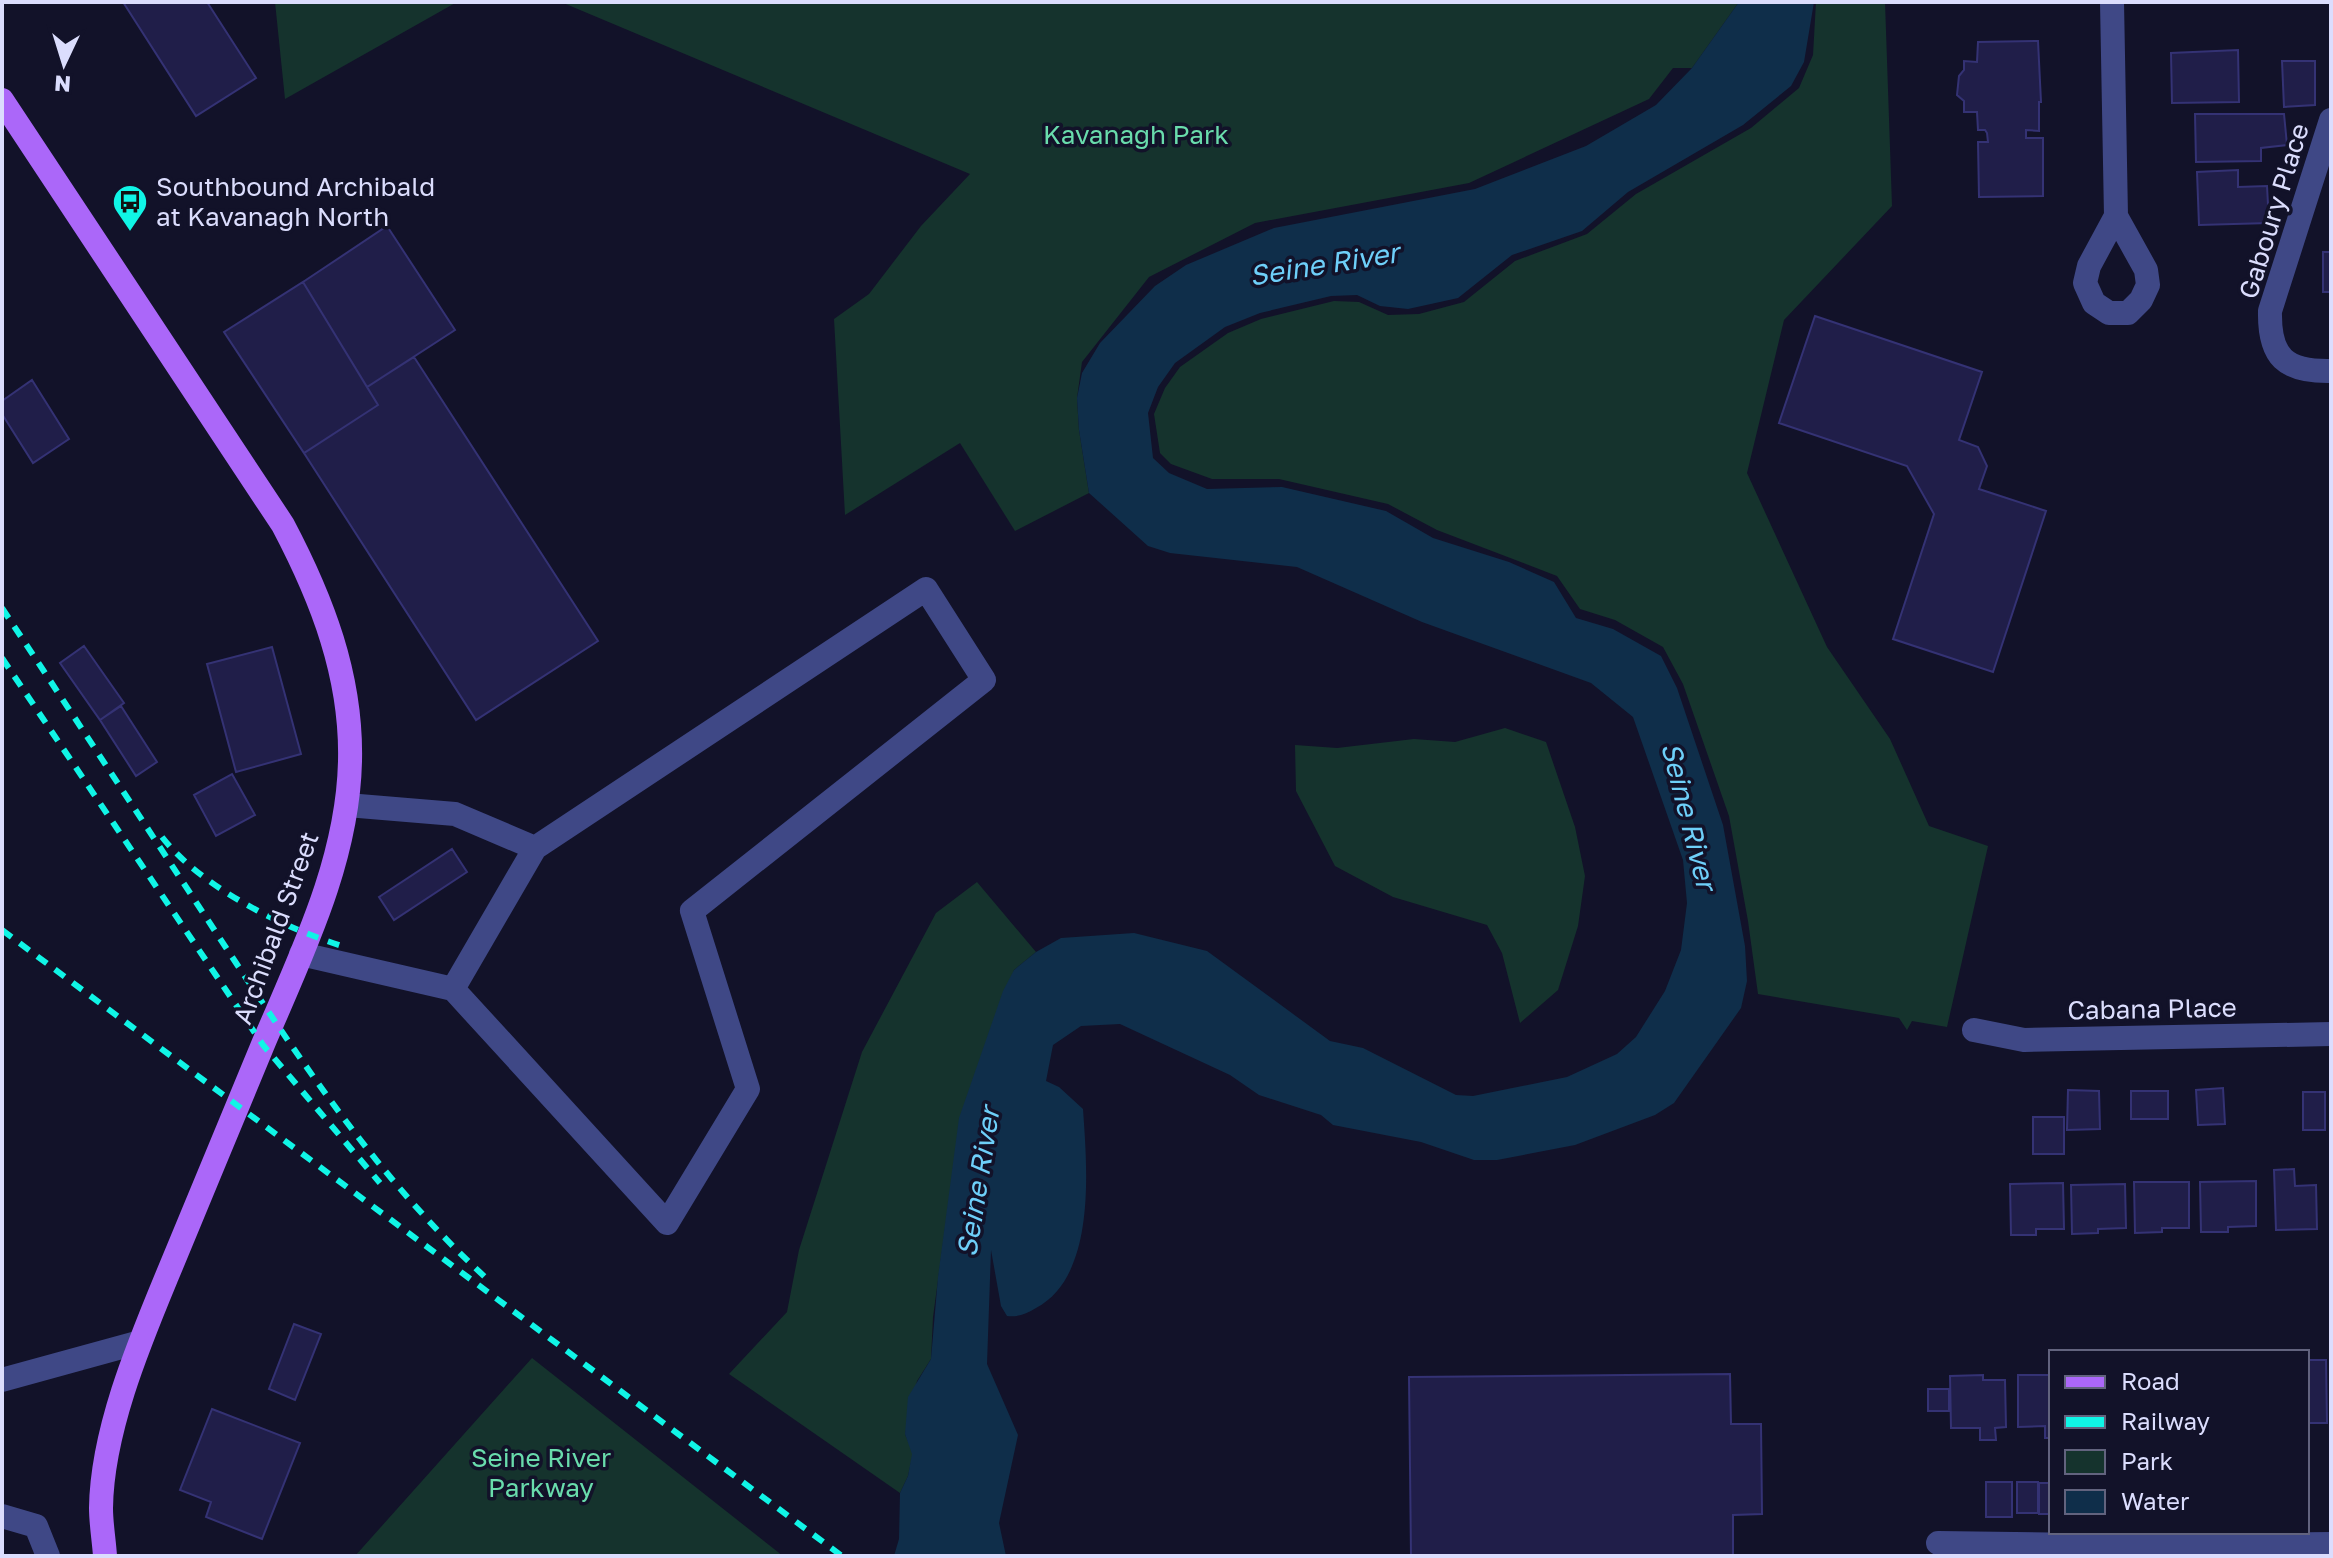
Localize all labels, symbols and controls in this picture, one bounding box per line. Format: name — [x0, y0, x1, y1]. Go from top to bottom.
north arrow — [24, 24, 104, 104]
text: N — [53, 70, 72, 99]
park label: Kavanagh Park — [1043, 119, 1229, 150]
street label: Gaboury Place — [2232, 119, 2315, 302]
place label: Southbound Archibald at Kavanagh North — [156, 171, 435, 232]
bus stop icon: Southbound Archibald at Kavanagh North — [111, 183, 149, 233]
water label: Seine River — [1247, 235, 1405, 292]
water label: Seine River — [1655, 739, 1725, 897]
street label: Archibald Street — [226, 827, 325, 1028]
street label: Cabana Place — [2067, 992, 2237, 1025]
water label: Seine River — [949, 1101, 1006, 1259]
legend — [2049, 1350, 2309, 1534]
text: Road — [2121, 1366, 2180, 1395]
text: Railway — [2121, 1406, 2210, 1435]
park label: Seine River Parkway — [471, 1442, 611, 1503]
text: Park — [2121, 1446, 2173, 1475]
text: Water — [2121, 1486, 2189, 1515]

